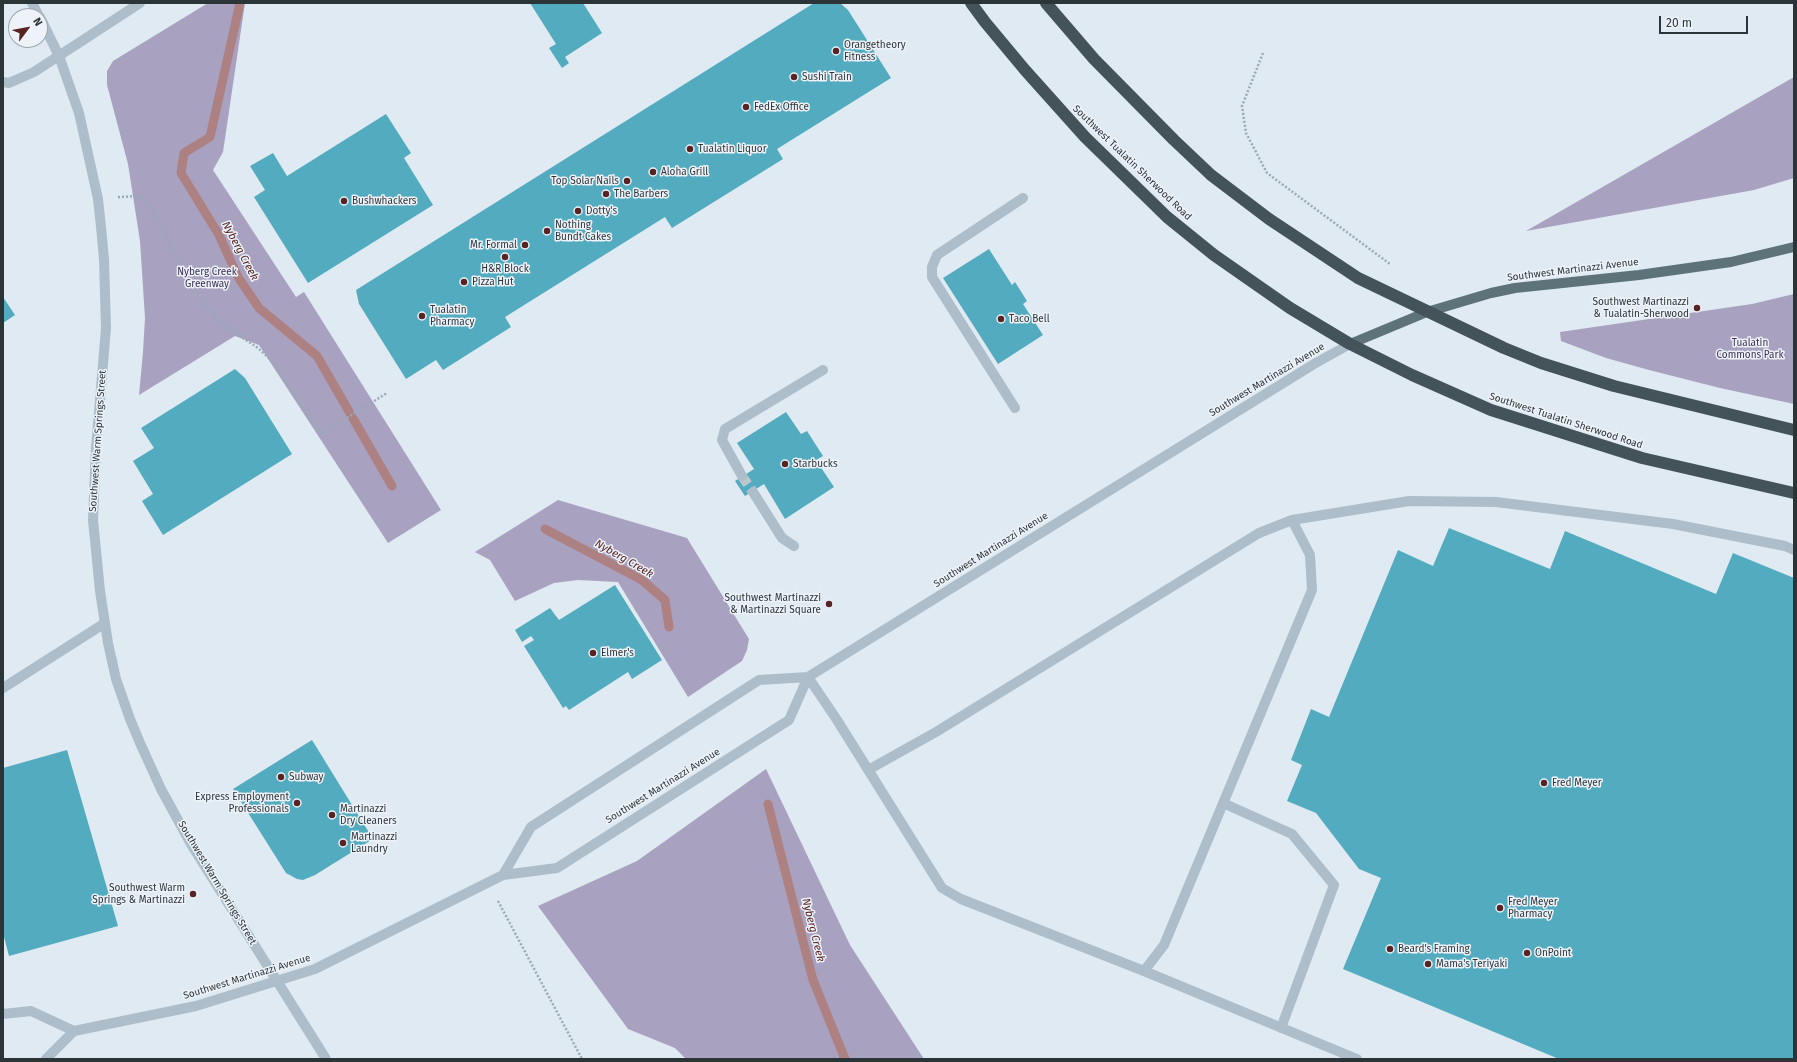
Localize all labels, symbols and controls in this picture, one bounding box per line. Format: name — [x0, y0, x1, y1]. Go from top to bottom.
north arrow — [8, 8, 48, 48]
scale bar — [1661, 8, 1750, 34]
text: N — [30, 15, 45, 28]
text: 20 m — [1666, 16, 1692, 30]
place label: Orangetheory Fitness — [844, 39, 906, 62]
marker: Orangetheory Fitness — [831, 46, 841, 56]
place label: Sushi Train — [802, 71, 852, 83]
marker: Sushi Train — [789, 72, 799, 82]
place label: FedEx Office — [754, 101, 809, 113]
marker: FedEx Office — [741, 102, 751, 112]
street label: Southwest Tualatin Sherwood Road — [1070, 103, 1194, 223]
place label: Tualatin Liquor — [698, 143, 766, 155]
marker: Tualatin Liquor — [685, 144, 695, 154]
place label: Aloha Grill — [661, 166, 708, 178]
marker: Aloha Grill — [648, 167, 658, 177]
place label: Top Solar Nails — [551, 175, 619, 187]
marker: Top Solar Nails — [622, 176, 632, 186]
place label: The Barbers — [614, 188, 668, 200]
marker: The Barbers — [601, 189, 611, 199]
place label: Bushwhackers — [352, 195, 417, 207]
marker: Bushwhackers — [339, 196, 349, 206]
place label: Dotty's — [586, 205, 617, 217]
marker: Dotty's — [573, 206, 583, 216]
water label: Nyberg Creek — [219, 219, 261, 283]
place label: Nothing Bundt Cakes — [555, 219, 611, 242]
marker: Nothing Bundt Cakes — [542, 226, 552, 236]
place label: Mr. Formal — [470, 239, 517, 251]
marker: Mr. Formal — [520, 240, 530, 250]
marker: H&R Block — [500, 252, 510, 262]
street label: Southwest Martinazzi Avenue — [1507, 256, 1639, 284]
place label: H&R Block — [481, 263, 529, 275]
park label: Nyberg Creek Greenway — [177, 266, 237, 290]
place label: Pizza Hut — [472, 276, 514, 288]
marker: Pizza Hut — [459, 277, 469, 287]
place label: Southwest Martinazzi & Tualatin-Sherwood — [1593, 296, 1689, 320]
marker: Southwest Martinazzi & Tualatin-Sherwood — [1692, 303, 1702, 313]
place label: Tualatin Pharmacy — [430, 304, 474, 328]
marker: Tualatin Pharmacy — [417, 311, 427, 321]
place label: Taco Bell — [1009, 313, 1050, 325]
marker: Taco Bell — [996, 314, 1006, 324]
park label: Tualatin Commons Park — [1716, 337, 1784, 360]
street label: Southwest Martinazzi Avenue — [1207, 341, 1327, 419]
street label: Southwest Warm Springs Street — [87, 370, 109, 512]
street label: Southwest Tualatin Sherwood Road — [1488, 390, 1644, 452]
place label: Starbucks — [793, 458, 838, 470]
marker: Starbucks — [780, 459, 790, 469]
street label: Southwest Martinazzi Avenue — [932, 510, 1050, 590]
water label: Nyberg Creek — [593, 537, 655, 581]
place label: Southwest Martinazzi & Martinazzi Square — [725, 592, 821, 616]
marker: Southwest Martinazzi & Martinazzi Square — [824, 599, 834, 609]
place label: Elmer's — [601, 647, 634, 659]
marker: Elmer's — [588, 648, 598, 658]
street label: Southwest Martinazzi Avenue — [604, 746, 722, 826]
place label: Subway — [289, 771, 323, 783]
marker: Subway — [276, 772, 286, 782]
place label: Fred Meyer — [1552, 777, 1602, 789]
marker: Fred Meyer — [1539, 778, 1549, 788]
place label: Express Employment Professionals — [195, 791, 289, 814]
marker: Express Employment Professionals — [292, 798, 302, 808]
place label: Martinazzi Dry Cleaners — [340, 803, 397, 826]
marker: Martinazzi Dry Cleaners — [327, 810, 337, 820]
street label: Southwest Warm Springs Street — [175, 819, 259, 947]
place label: Martinazzi Laundry — [351, 831, 397, 854]
marker: Martinazzi Laundry — [338, 838, 348, 848]
place label: Southwest Warm Springs & Martinazzi — [92, 882, 185, 906]
marker: Southwest Warm Springs & Martinazzi — [188, 889, 198, 899]
place label: Fred Meyer Pharmacy — [1508, 896, 1558, 920]
water label: Nyberg Creek — [799, 897, 827, 963]
marker: Fred Meyer Pharmacy — [1495, 903, 1505, 913]
place label: Beard's Framing — [1398, 943, 1470, 955]
marker: Beard's Framing — [1385, 944, 1395, 954]
place label: OnPoint — [1535, 947, 1571, 959]
marker: OnPoint — [1522, 948, 1532, 958]
street label: Southwest Martinazzi Avenue — [182, 952, 312, 1002]
place label: Mama's Teriyaki — [1436, 958, 1507, 970]
marker: Mama's Teriyaki — [1423, 959, 1433, 969]

